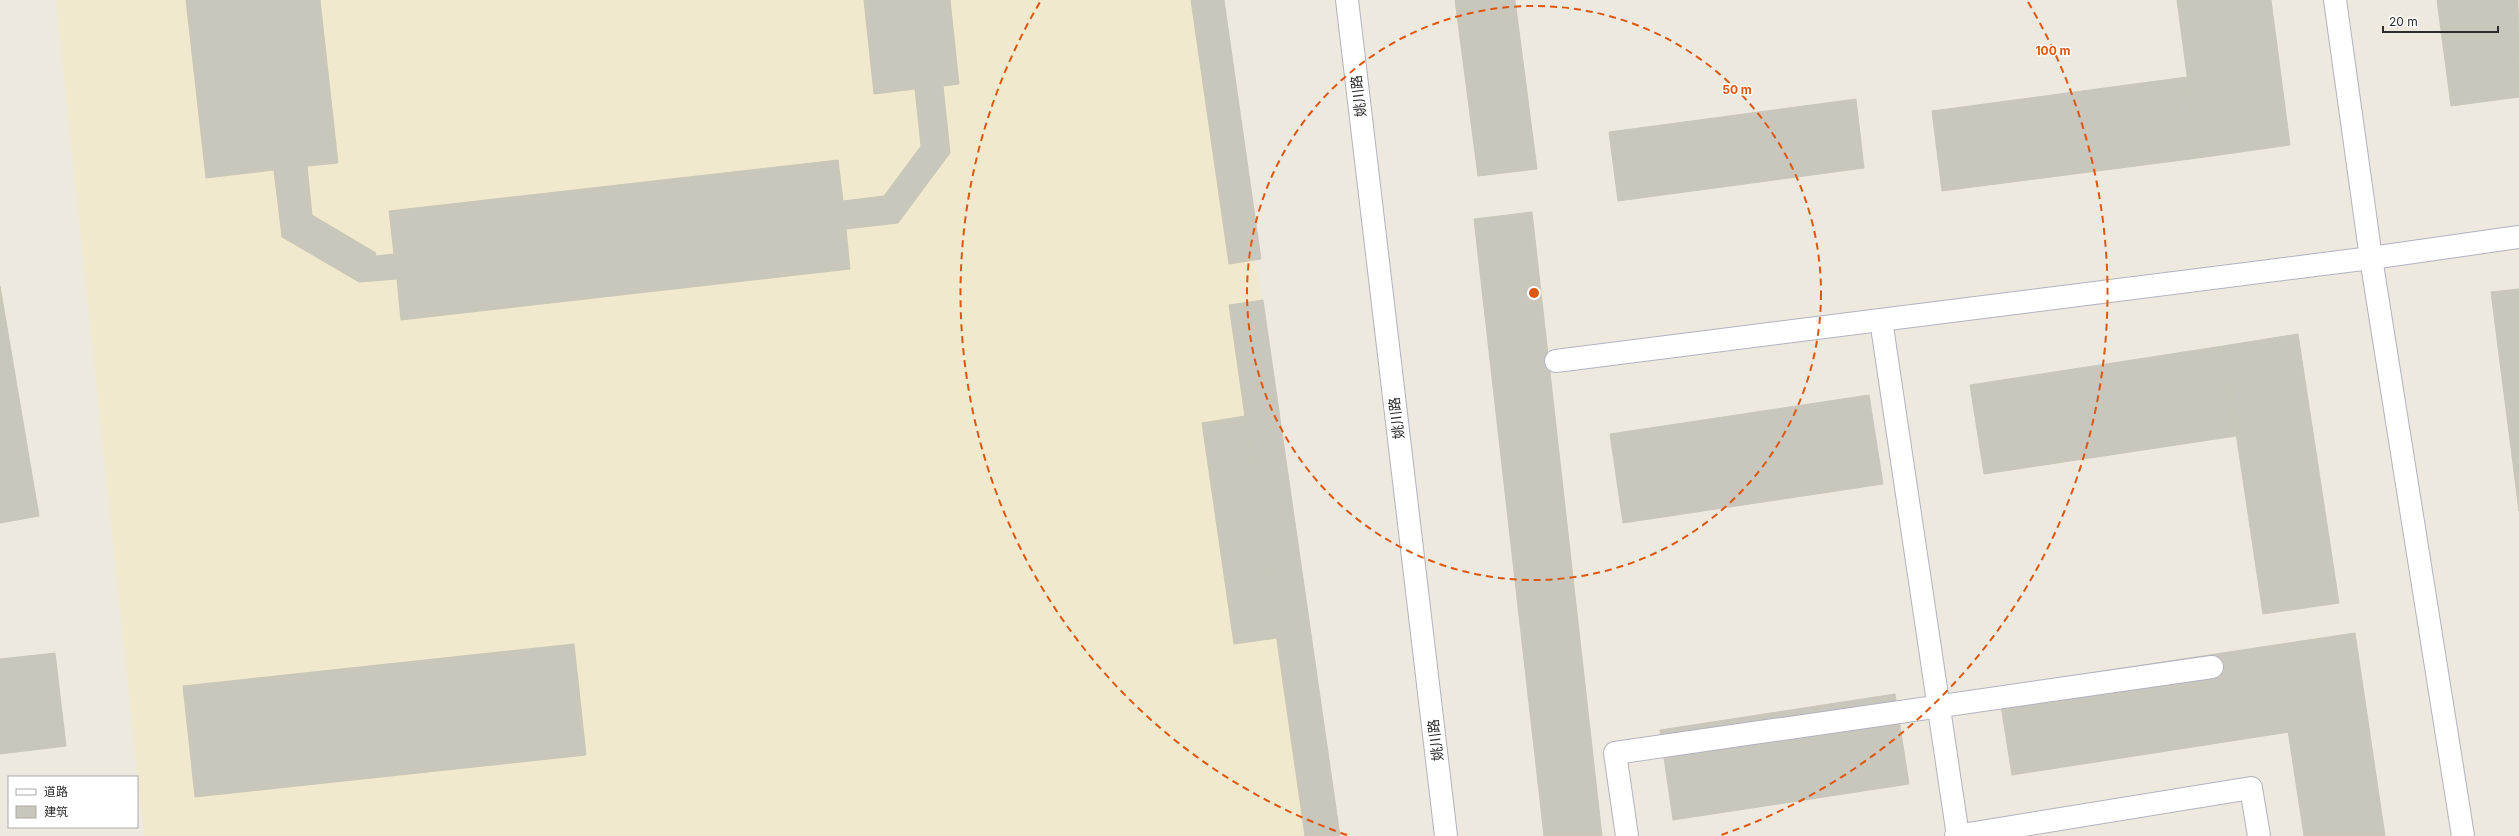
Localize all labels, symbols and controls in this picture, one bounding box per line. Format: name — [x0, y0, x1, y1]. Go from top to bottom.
scale bar — [2383, 8, 2498, 34]
text: 20 m — [2389, 14, 2418, 29]
text: 100 m — [2035, 43, 2071, 58]
street label: 姚川路 — [1347, 74, 1369, 118]
text: 50 m — [1722, 82, 1752, 97]
centre of rings — [1527, 286, 1541, 300]
street label: 姚川路 — [1385, 396, 1407, 440]
street label: 姚川路 — [1424, 718, 1446, 762]
legend — [8, 776, 138, 828]
text: 道路 — [44, 784, 68, 799]
text: 建筑 — [44, 804, 68, 819]

